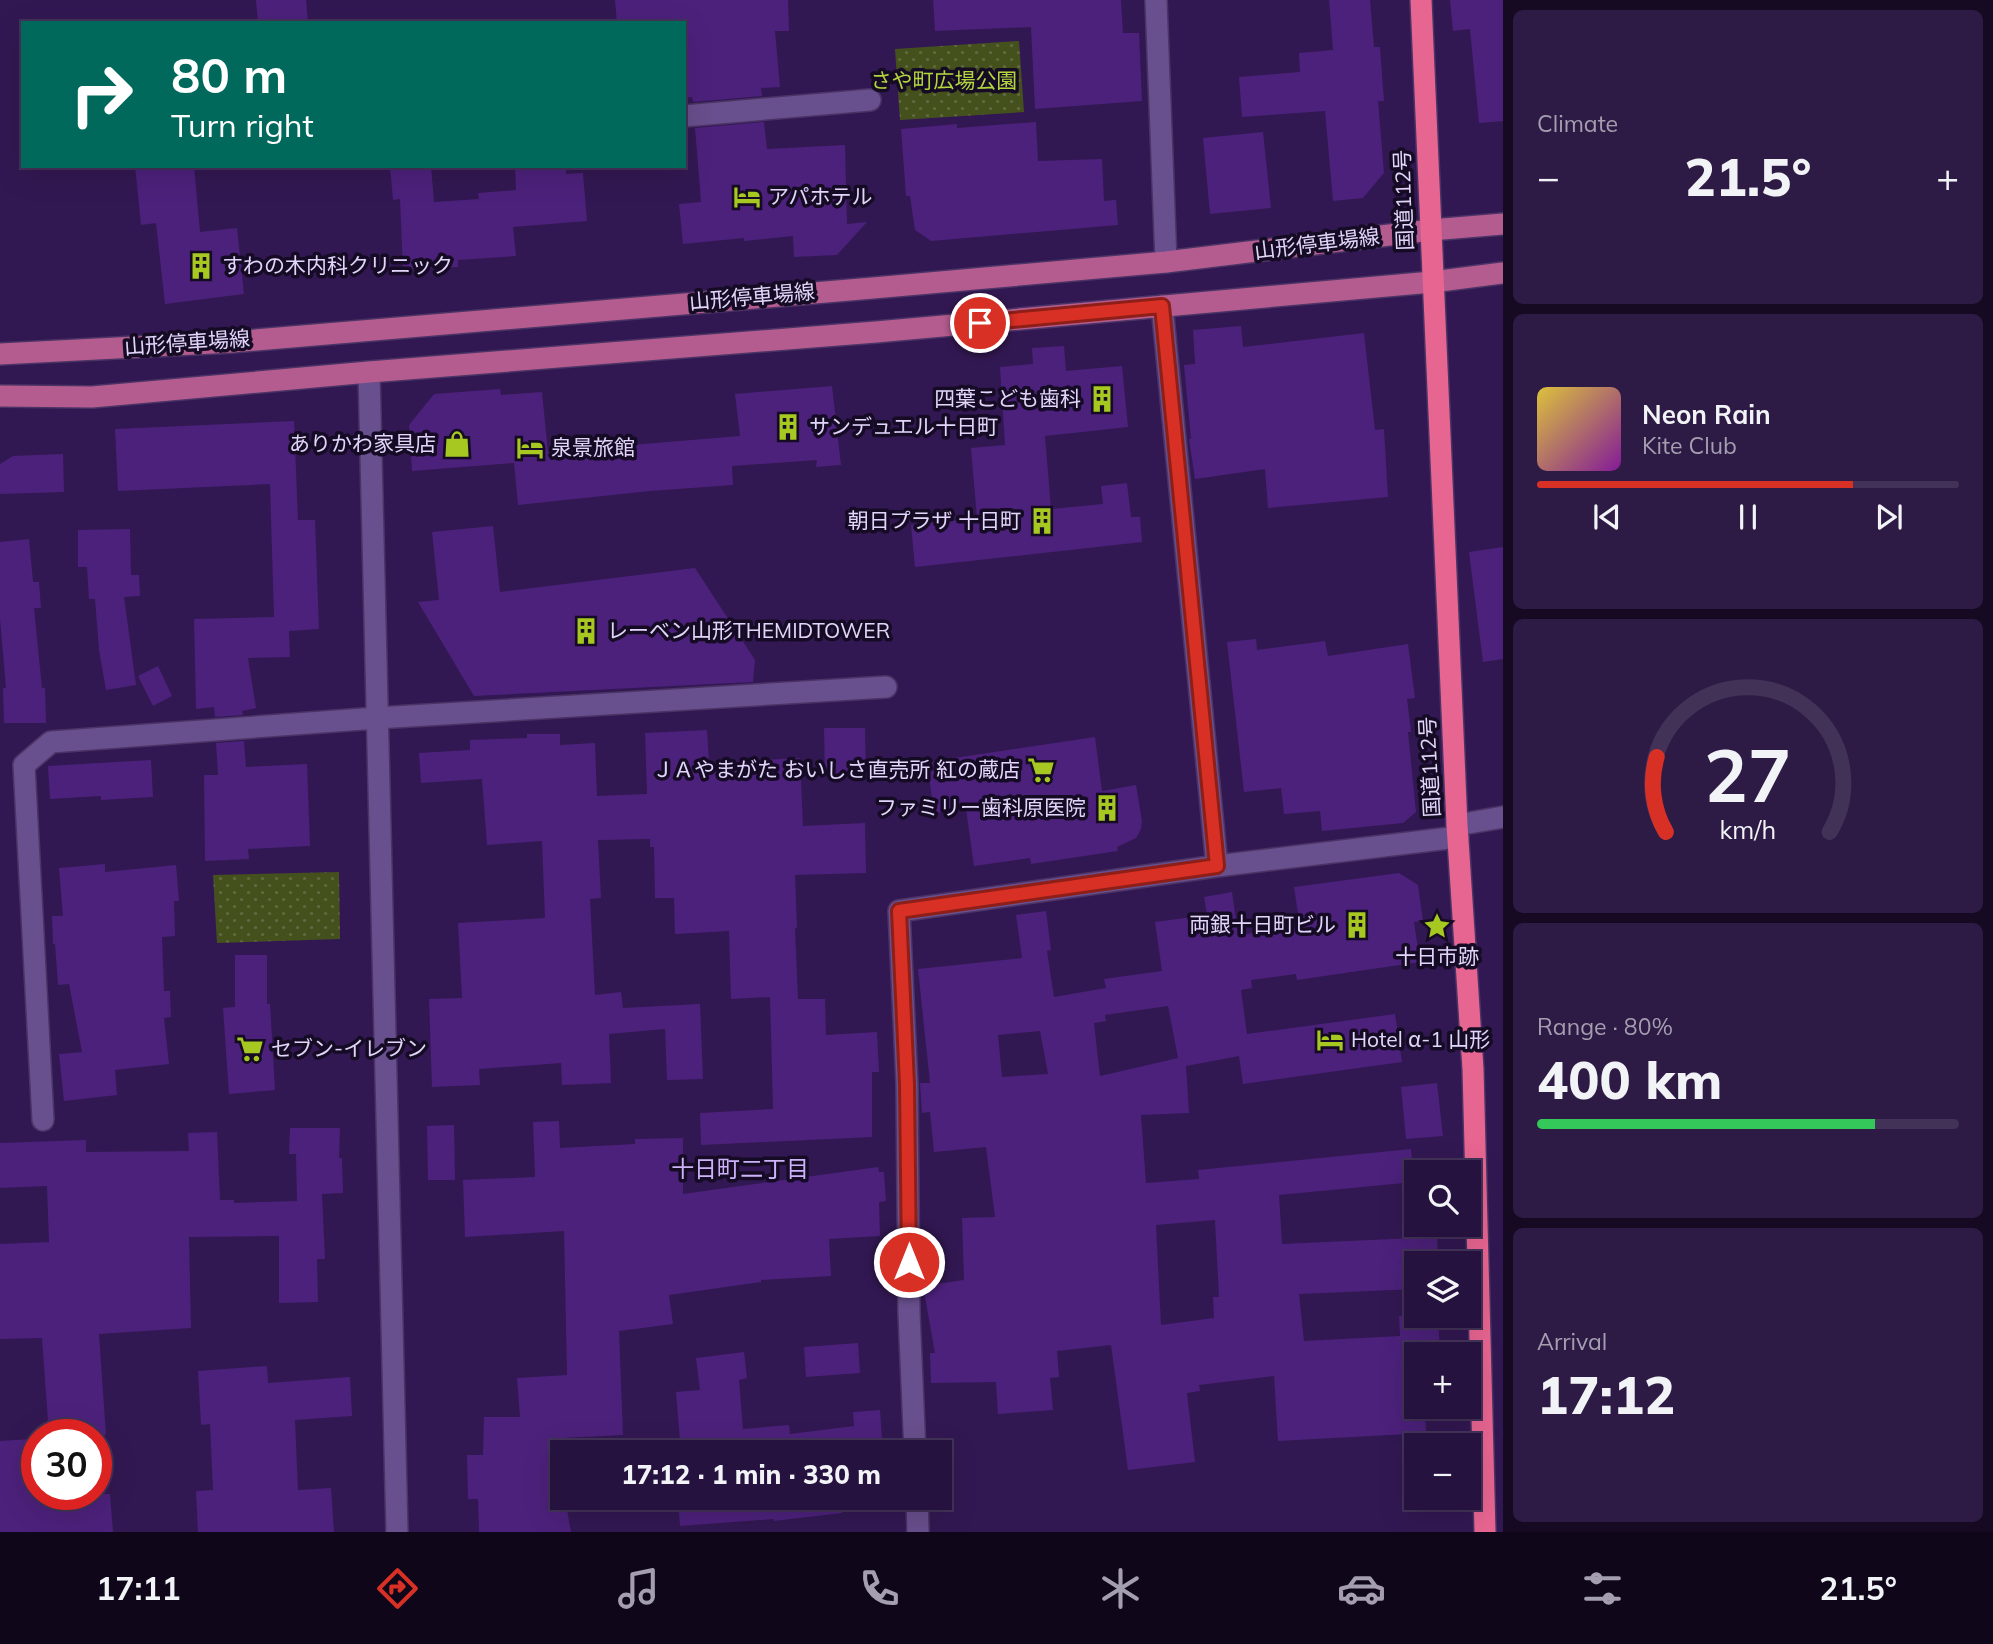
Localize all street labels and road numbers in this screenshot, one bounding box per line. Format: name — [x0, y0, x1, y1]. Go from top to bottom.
street label: 国道112号 — [1388, 149, 1418, 251]
street label: 山形停車場線 — [1253, 222, 1381, 264]
street label: 山形停車場線 — [688, 278, 816, 314]
street label: 山形停車場線 — [123, 325, 251, 359]
street label: 国道112号 — [1413, 716, 1445, 818]

